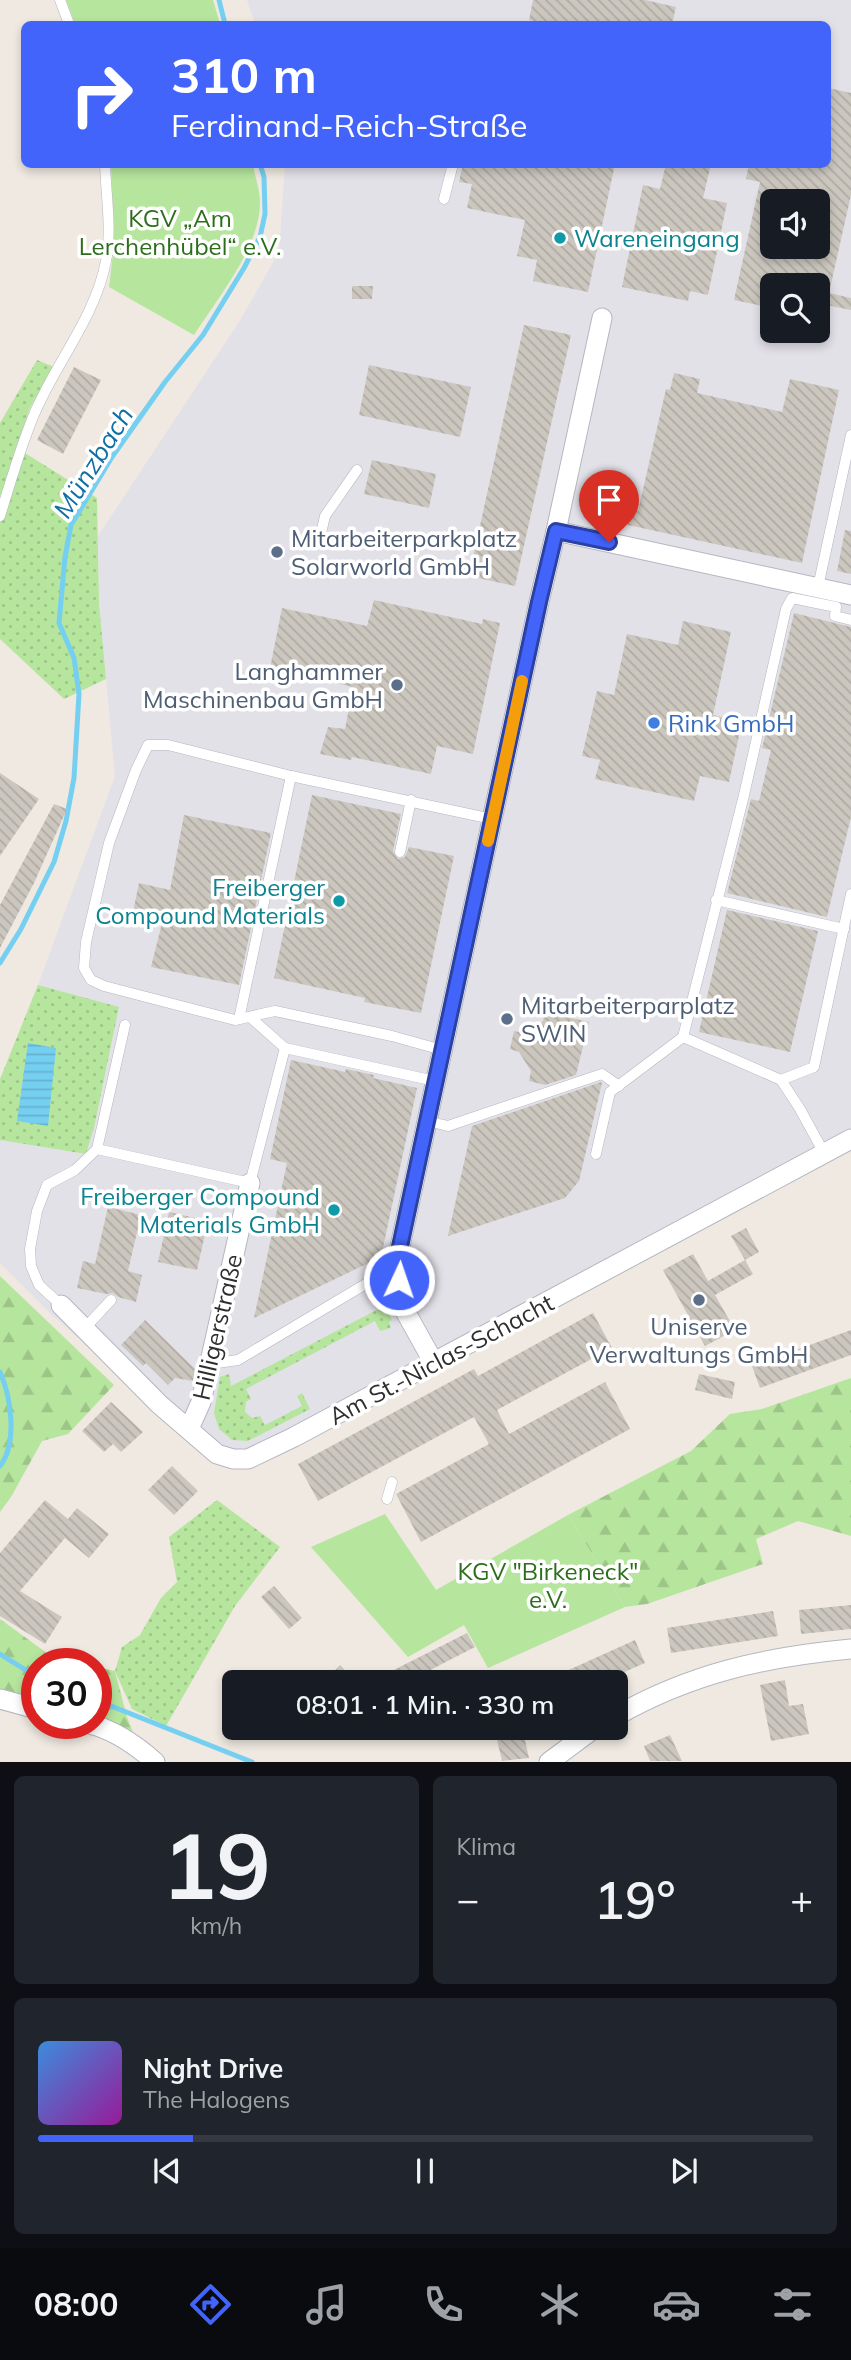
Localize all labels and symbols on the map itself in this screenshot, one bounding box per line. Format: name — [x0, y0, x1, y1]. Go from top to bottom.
park label: KGV „Am Lerchenhübel“ e.V. — [79, 203, 281, 261]
place label: Wareneingang — [574, 223, 740, 253]
marker: Wareneingang — [552, 230, 568, 246]
water label: Münzbach — [46, 400, 140, 524]
pin — [579, 470, 639, 542]
place label: Mitarbeiterparkplatz Solarworld GmbH — [291, 523, 517, 581]
marker: Mitarbeiterparkplatz Solarworld GmbH — [269, 544, 285, 560]
place label: Langhammer Maschinenbau GmbH — [143, 656, 383, 714]
marker: Langhammer Maschinenbau GmbH — [389, 677, 405, 693]
place label: Rink GmbH — [668, 708, 794, 738]
marker: Rink GmbH — [646, 715, 662, 731]
place label: Freiberger Compound Materials — [95, 872, 325, 930]
marker: Freiberger Compound Materials — [331, 893, 347, 909]
place label: Mitarbeiterparplatz SWIN — [521, 990, 735, 1048]
marker: Mitarbeiterparplatz SWIN — [499, 1011, 515, 1027]
place label: Freiberger Compound Materials GmbH — [80, 1181, 320, 1239]
marker: Freiberger Compound Materials GmbH — [326, 1202, 342, 1218]
position arrow — [362, 1243, 436, 1317]
street label: Hilligerstraße — [186, 1251, 248, 1403]
street label: Am St.-Niclas-Schacht — [323, 1287, 559, 1431]
marker: Uniserve Verwaltungs GmbH — [691, 1292, 707, 1308]
place label: Uniserve Verwaltungs GmbH — [590, 1311, 808, 1369]
park label: KGV "Birkeneck" e.V. — [458, 1556, 638, 1614]
speed limit sign: 30 — [21, 1648, 112, 1739]

